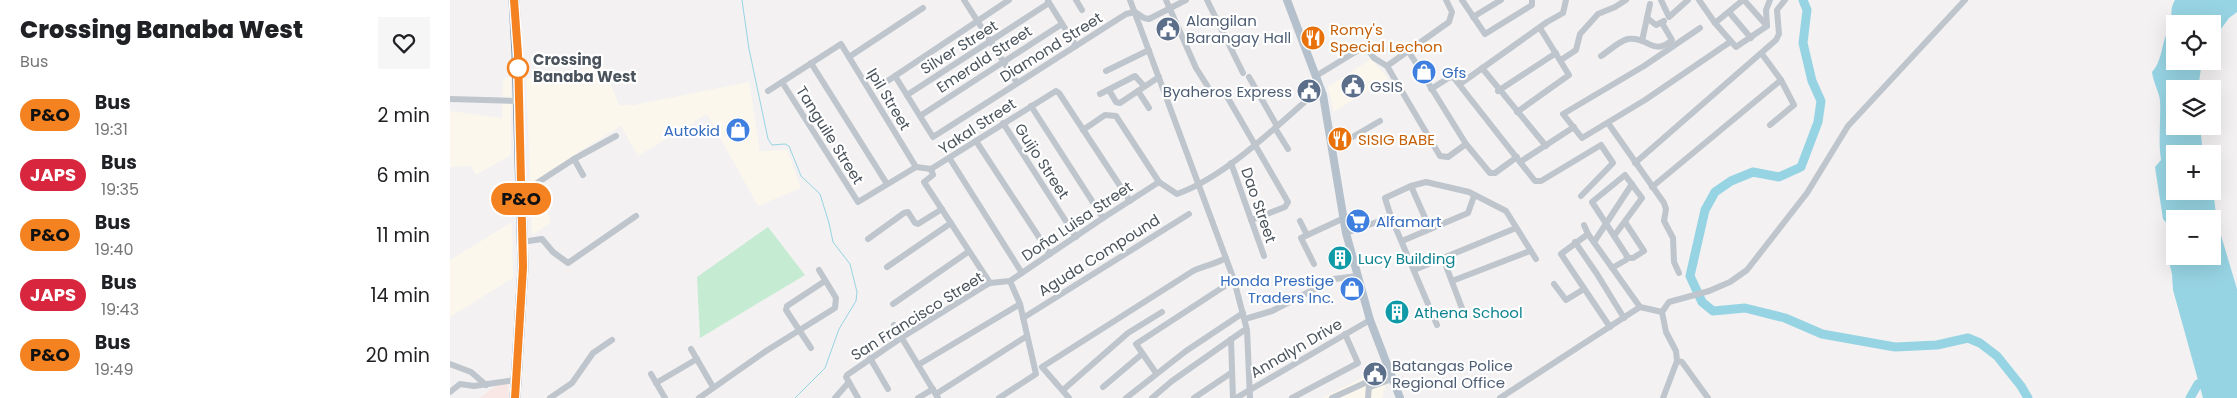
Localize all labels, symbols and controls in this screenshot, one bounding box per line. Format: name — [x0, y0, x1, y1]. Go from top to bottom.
street label: Diamond Street — [996, 7, 1106, 87]
place label: Alangilan Barangay Hall — [1186, 10, 1291, 48]
text: Crossing Banaba West — [20, 13, 303, 46]
street label: Silver Street — [916, 15, 1002, 79]
map controls — [2166, 15, 2221, 265]
button: locate — [2166, 15, 2221, 70]
public building icon: Alangilan Barangay Hall — [1155, 16, 1181, 42]
button: heart — [378, 17, 430, 69]
place label: Romy's Special Lechon — [1330, 19, 1443, 57]
street label: Emerald Street — [932, 20, 1036, 98]
restaurant icon: Romy's Special Lechon — [1300, 25, 1326, 51]
place label: Crossing Banaba West — [533, 49, 636, 87]
text: Bus — [20, 50, 48, 73]
marker: Crossing Banaba West — [507, 57, 529, 79]
shop icon: Gfs — [1411, 59, 1437, 85]
place label: Gfs — [1442, 62, 1467, 83]
street label: Ipil Street — [862, 64, 916, 134]
public building icon: GSIS — [1340, 73, 1366, 99]
place label: GSIS — [1370, 76, 1403, 97]
public building icon: Byaheros Express — [1296, 78, 1322, 104]
button: layers — [2166, 80, 2221, 135]
place label: Byaheros Express — [1163, 81, 1292, 102]
street label: Tanguile Street — [791, 82, 869, 188]
text: Bus — [95, 89, 131, 116]
street label: Yakal Street — [934, 93, 1020, 159]
text: P&O — [30, 102, 70, 127]
text: 2 min — [378, 102, 430, 129]
shop icon: Autokid — [725, 117, 751, 143]
text: 19:31 — [95, 118, 128, 141]
street label: Guijo Street — [1010, 119, 1074, 203]
place label: Autokid — [664, 120, 720, 141]
restaurant icon: SISIG BABE — [1327, 126, 1353, 152]
place label: SISIG BABE — [1358, 129, 1435, 150]
button: + — [2166, 145, 2221, 200]
text: Bus — [101, 149, 137, 176]
text: JAPS — [30, 162, 76, 187]
text: 6 min — [376, 162, 430, 189]
street label: Dao Street — [1236, 165, 1282, 245]
street label: Doña Luisa Street — [1017, 176, 1137, 266]
text: 19:35 — [101, 178, 139, 201]
line badge: P&O — [492, 183, 550, 215]
text: P&O — [501, 186, 541, 211]
supermarket icon: Alfamart — [1345, 208, 1371, 234]
text: Bus — [95, 209, 131, 236]
street label: Aguda Compound — [1034, 209, 1164, 301]
button: − — [2166, 210, 2221, 265]
place label: Alfamart — [1376, 211, 1442, 232]
text: P&O — [30, 222, 70, 247]
text: 11 min — [376, 222, 430, 249]
text: 19:40 — [95, 238, 133, 261]
building icon: Lucy Building — [1327, 245, 1353, 271]
place label: Lucy Building — [1358, 248, 1455, 269]
street label: San Francisco Street — [847, 267, 987, 365]
text: Bus — [101, 269, 137, 296]
place label: Honda Prestige Traders Inc. — [1220, 270, 1334, 308]
shop icon: Honda Prestige Traders Inc. — [1339, 276, 1365, 302]
text: JAPS — [30, 282, 76, 307]
text: 14 min — [370, 282, 430, 309]
text: 19:43 — [101, 298, 139, 321]
building icon: Athena School — [1384, 299, 1410, 325]
place label: Athena School — [1414, 302, 1523, 323]
street label: Annalyn Drive — [1246, 313, 1346, 383]
text: Bus — [95, 329, 131, 356]
text: P&O — [30, 342, 70, 367]
text: 20 min — [366, 342, 430, 369]
place label: Batangas Police Regional Office — [1392, 355, 1513, 393]
text: 19:49 — [95, 358, 134, 381]
public building icon: Batangas Police Regional Office — [1362, 361, 1388, 387]

